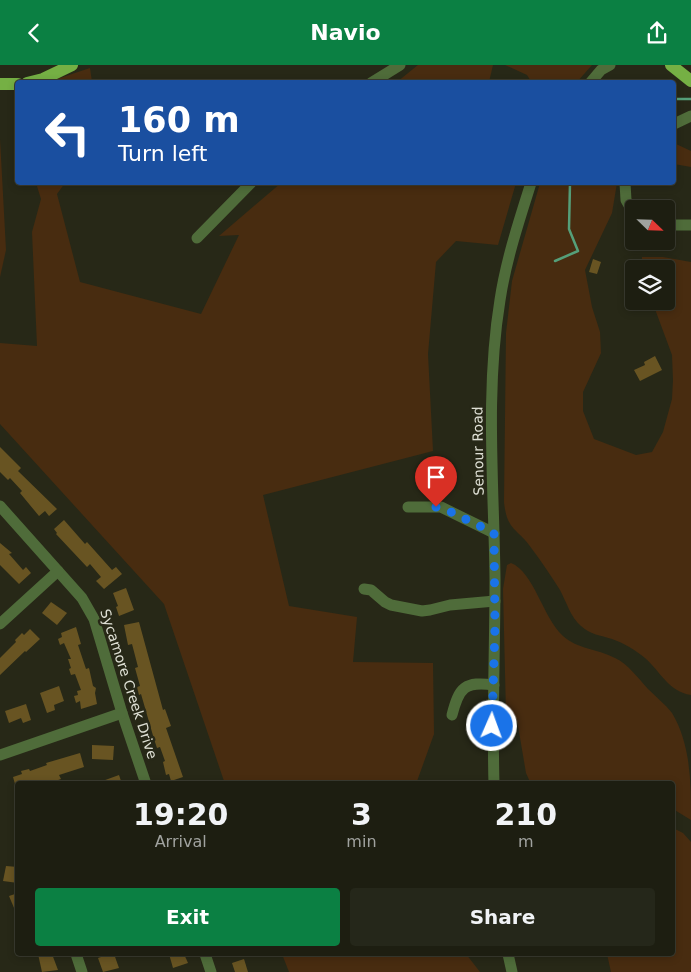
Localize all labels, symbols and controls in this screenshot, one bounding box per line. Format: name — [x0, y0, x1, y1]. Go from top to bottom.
icon: back — [20, 19, 48, 47]
icon: share — [643, 19, 671, 47]
text: Navio — [310, 20, 381, 45]
icon: left — [35, 100, 100, 165]
text: 160 m — [118, 100, 240, 140]
text: Turn left — [118, 141, 207, 166]
north arrow — [625, 200, 675, 250]
map controls — [625, 200, 675, 310]
button: layers — [625, 260, 675, 310]
street label: Senour Road — [469, 406, 487, 496]
pin — [415, 456, 457, 507]
icon: arrive — [422, 463, 450, 491]
street label: Sycamore Creek Drive — [97, 607, 161, 761]
position arrow — [465, 699, 517, 751]
text: 19:20 — [133, 797, 228, 832]
text: 3 — [351, 797, 372, 832]
text: 210 — [494, 797, 557, 832]
text: Arrival — [155, 832, 207, 851]
text: min — [346, 832, 377, 851]
text: m — [518, 832, 534, 851]
button: Exit — [35, 888, 340, 946]
button: Share — [350, 888, 655, 946]

